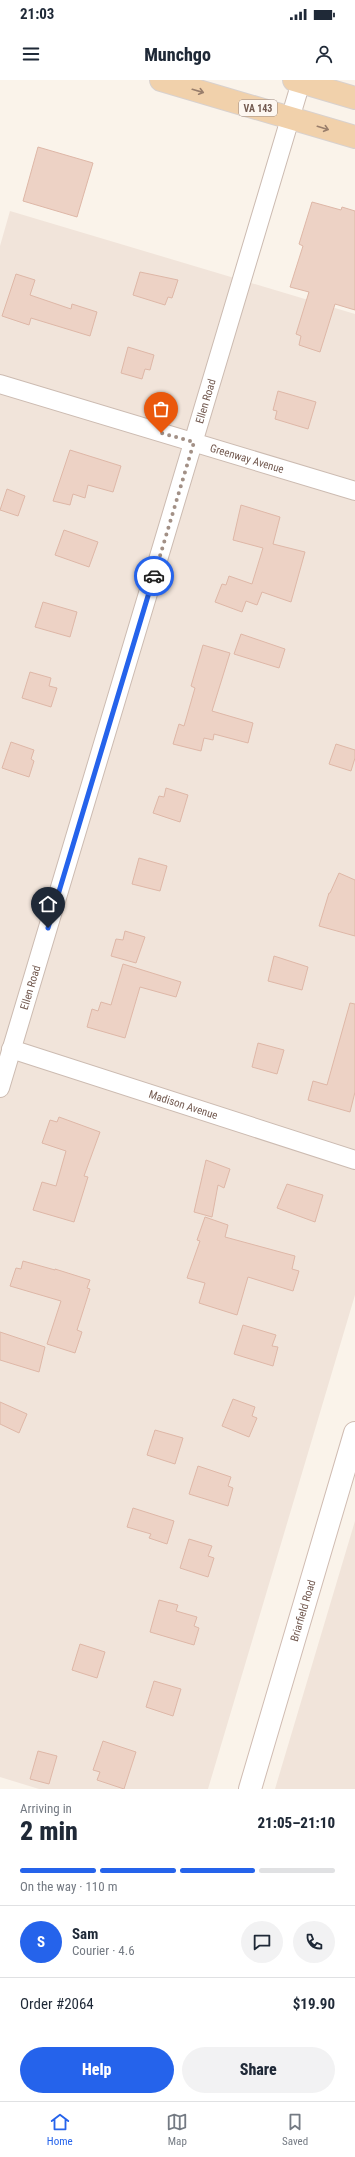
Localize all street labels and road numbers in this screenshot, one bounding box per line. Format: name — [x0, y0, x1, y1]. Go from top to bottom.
road number: VA 143 — [239, 100, 277, 116]
street label: Ellen Road — [193, 377, 218, 425]
street label: Greenway Avenue — [208, 441, 286, 476]
street label: Ellen Road — [17, 964, 43, 1011]
street label: Madison Avenue — [147, 1087, 219, 1122]
street label: Briarfield Road — [287, 1578, 318, 1643]

